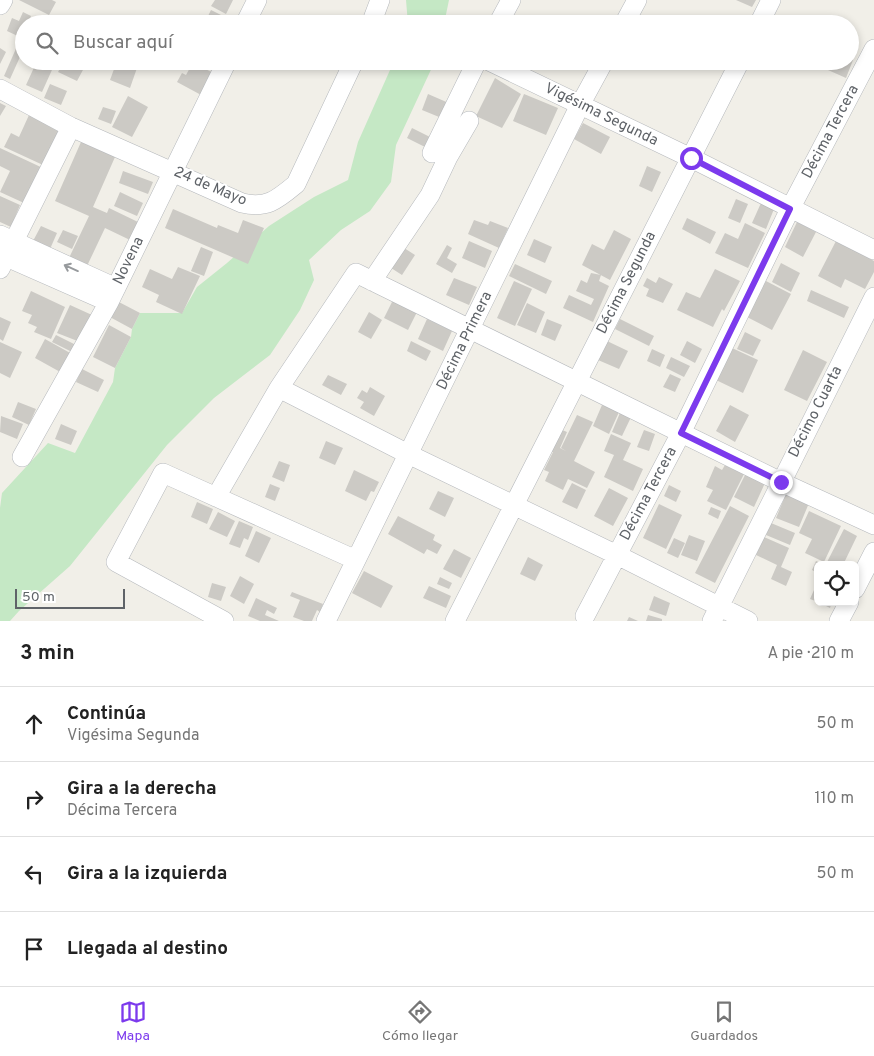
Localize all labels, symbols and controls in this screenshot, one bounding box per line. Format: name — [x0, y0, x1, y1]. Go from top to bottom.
search box — [15, 15, 859, 70]
icon: search — [33, 29, 61, 57]
text: Buscar aquí — [73, 31, 173, 55]
street label: Vigésima Segunda — [541, 79, 661, 151]
street label: Décima Tercera — [798, 82, 864, 182]
route start — [680, 147, 703, 170]
street label: 24 de Mayo — [171, 163, 249, 211]
street label: Décima Segunda — [593, 228, 661, 338]
street label: Novena — [109, 234, 149, 288]
one-way arrow — [64, 263, 79, 273]
street label: Décima Primera — [433, 289, 497, 393]
street label: Décimo Cuarta — [785, 363, 847, 461]
street label: Décima Tercera — [616, 444, 682, 544]
route end — [770, 471, 793, 494]
map controls — [814, 561, 859, 606]
button: locate — [814, 561, 859, 606]
scale bar — [15, 586, 125, 609]
text: 50 m — [22, 589, 55, 606]
text: 3 min — [20, 640, 75, 667]
text: A pie · 210 m — [767, 644, 854, 664]
text: Continúa — [67, 702, 146, 726]
icon: ahead — [20, 710, 48, 738]
text: 50 m — [817, 714, 854, 734]
text: Vigésima Segunda — [67, 726, 199, 746]
text: Gira a la derecha — [67, 777, 217, 801]
icon: right — [20, 785, 48, 813]
text: 110 m — [814, 789, 854, 809]
text: Décima Tercera — [67, 801, 177, 821]
icon: left — [20, 860, 48, 888]
text: Gira a la izquierda — [67, 862, 227, 886]
text: 50 m — [817, 864, 854, 884]
icon: arrive — [20, 935, 48, 963]
text: Llegada al destino — [67, 937, 228, 961]
tab: Mapa — [116, 998, 150, 1045]
tab: Cómo llegar — [382, 998, 458, 1045]
tab: Guardados — [690, 998, 758, 1045]

